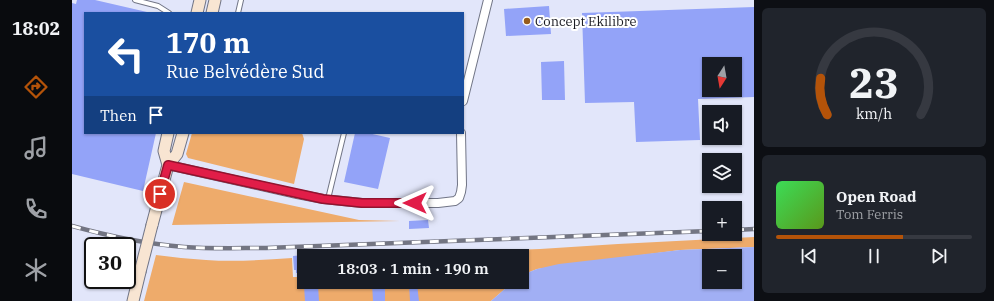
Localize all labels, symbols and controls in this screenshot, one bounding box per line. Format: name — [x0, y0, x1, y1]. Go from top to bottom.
place label: Concept Ekilibre — [535, 13, 637, 30]
marker: Concept Ekilibre — [522, 16, 532, 26]
text: 18:02 — [12, 17, 60, 40]
text: 170 m — [166, 24, 250, 61]
icon: left — [100, 28, 152, 80]
text: 23 — [849, 55, 899, 109]
north arrow — [702, 57, 742, 97]
map controls — [702, 57, 742, 289]
text: Rue Belvédère Sud — [166, 60, 324, 83]
icon: directions — [22, 73, 50, 101]
icon: arrive — [145, 104, 167, 126]
text: km/h — [856, 104, 892, 123]
button: sound — [702, 105, 742, 145]
text: Then — [100, 106, 137, 125]
icon: music — [22, 134, 50, 162]
button: layers — [702, 153, 742, 193]
pin — [143, 177, 177, 211]
position arrow — [394, 182, 436, 224]
icon: arrive — [149, 183, 171, 205]
text: Open Road — [836, 187, 916, 206]
icon: phone — [22, 195, 50, 223]
button: + — [702, 201, 742, 241]
text: Tom Ferris — [836, 206, 903, 223]
speed limit sign: 30 — [84, 237, 136, 289]
icon: previous — [798, 245, 820, 267]
icon: pause — [863, 245, 885, 267]
icon: next — [928, 245, 950, 267]
button: − — [702, 249, 742, 289]
icon: climate — [22, 256, 50, 284]
text: 18:03 · 1 min · 190 m — [337, 259, 489, 278]

